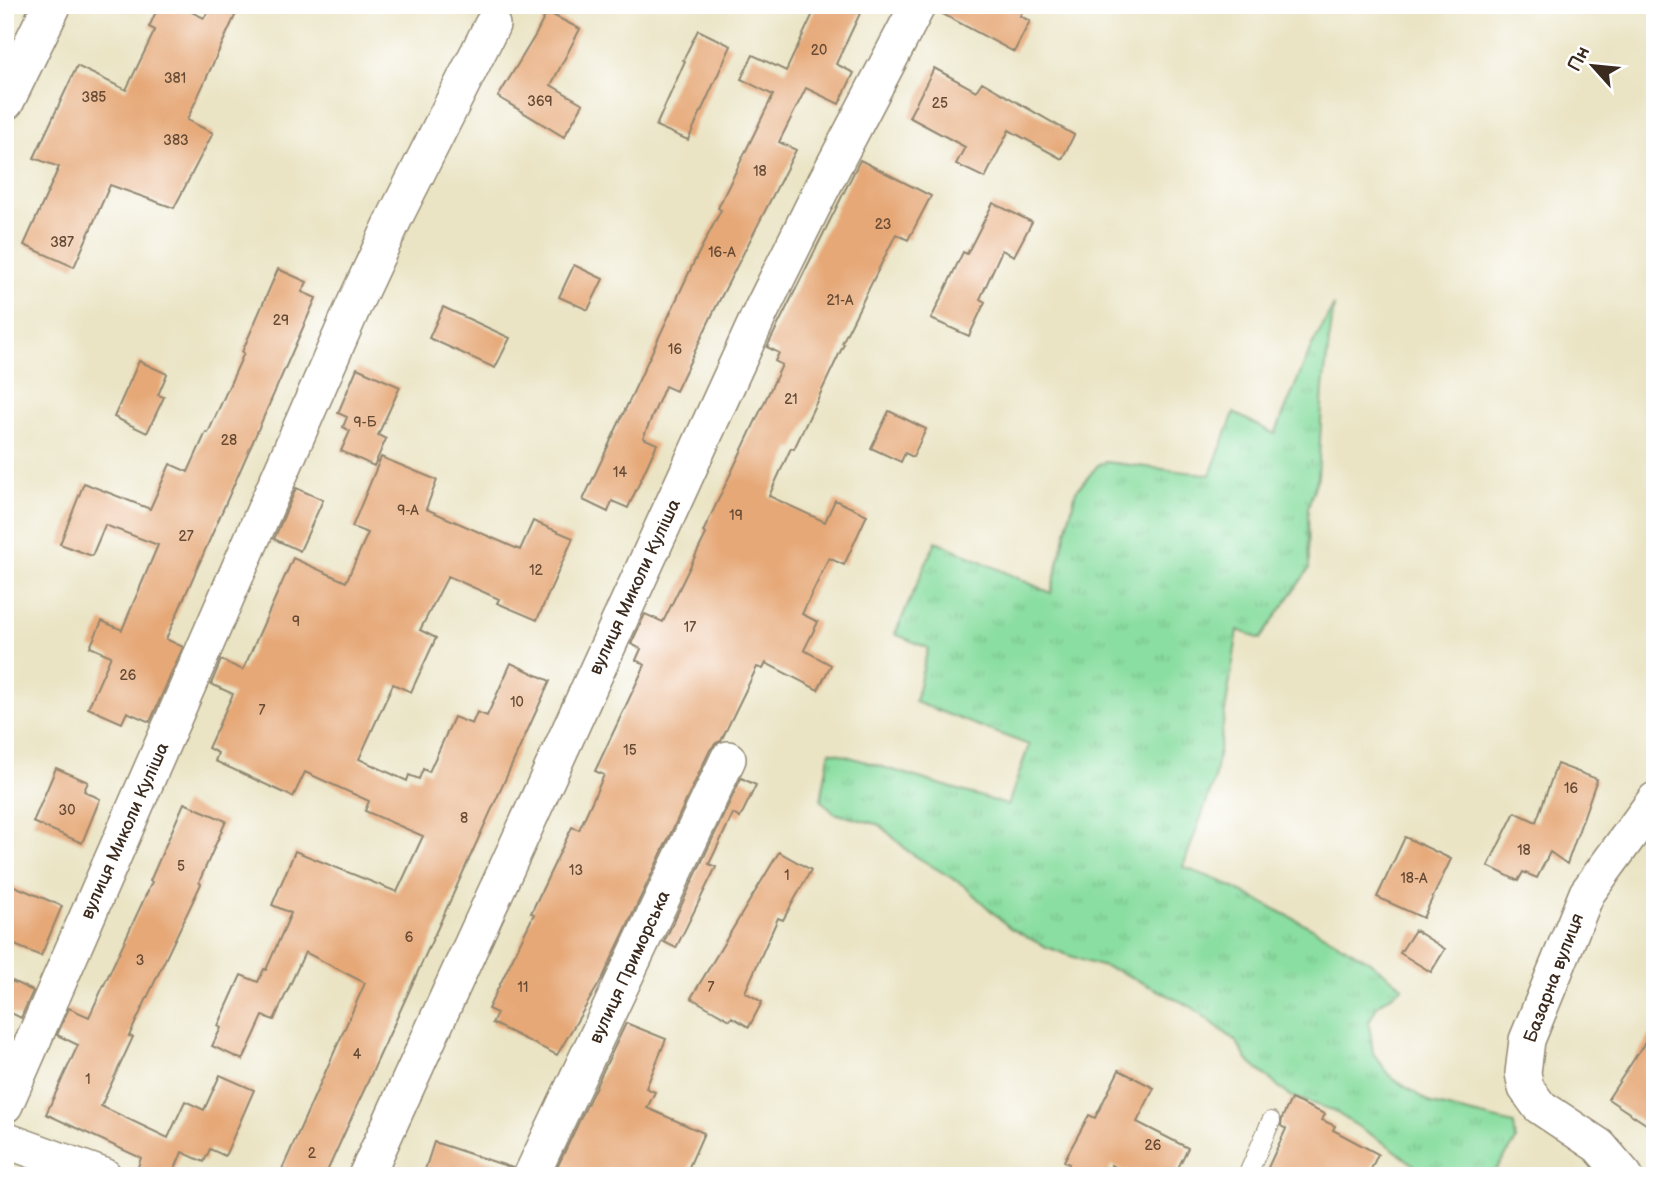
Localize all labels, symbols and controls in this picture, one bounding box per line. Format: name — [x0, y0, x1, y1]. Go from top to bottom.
north arrow — [1558, 32, 1628, 102]
house number: 20 — [811, 42, 827, 59]
text: Пн — [1563, 42, 1595, 75]
house number: 381 — [164, 70, 186, 87]
house number: 385 — [82, 89, 106, 106]
house number: 369 — [527, 93, 553, 110]
house number: 25 — [932, 95, 948, 112]
house number: 383 — [163, 132, 189, 149]
house number: 18 — [753, 163, 767, 180]
house number: 23 — [875, 216, 891, 233]
house number: 387 — [50, 234, 74, 251]
house number: 16-А — [708, 244, 736, 261]
house number: 21-А — [826, 292, 854, 309]
house number: 29 — [273, 312, 289, 329]
house number: 16 — [668, 341, 682, 358]
house number: 21 — [784, 391, 798, 408]
house number: 9-Б — [354, 414, 377, 431]
house number: 28 — [221, 432, 237, 449]
house number: 14 — [613, 464, 627, 481]
street label: вулиця Миколи Куліша — [585, 496, 685, 678]
house number: 9-А — [397, 502, 419, 519]
house number: 19 — [729, 507, 743, 524]
house number: 27 — [178, 528, 194, 545]
house number: 12 — [529, 562, 544, 579]
house number: 9 — [292, 613, 300, 630]
house number: 17 — [684, 619, 696, 636]
house number: 26 — [120, 667, 137, 684]
house number: 10 — [510, 694, 524, 711]
house number: 7 — [259, 702, 266, 719]
street label: вулиця Миколи Куліша — [77, 739, 174, 923]
house number: 15 — [623, 742, 637, 759]
house number: 16 — [1564, 780, 1578, 797]
house number: 30 — [59, 802, 75, 819]
house number: 8 — [460, 810, 468, 827]
house number: 18 — [1517, 842, 1531, 859]
house number: 5 — [177, 858, 185, 875]
house number: 13 — [569, 862, 583, 879]
house number: 1 — [784, 867, 790, 884]
house number: 18-А — [1400, 870, 1428, 887]
street label: вулиця Приморська — [585, 887, 675, 1047]
street label: Базарна вулиця — [1520, 910, 1588, 1046]
house number: 6 — [405, 929, 414, 946]
house number: 3 — [136, 952, 144, 969]
house number: 11 — [518, 979, 528, 996]
house number: 7 — [708, 979, 715, 996]
house number: 4 — [353, 1046, 362, 1063]
house number: 1 — [85, 1071, 91, 1088]
house number: 26 — [1145, 1137, 1162, 1154]
house number: 2 — [308, 1145, 317, 1162]

